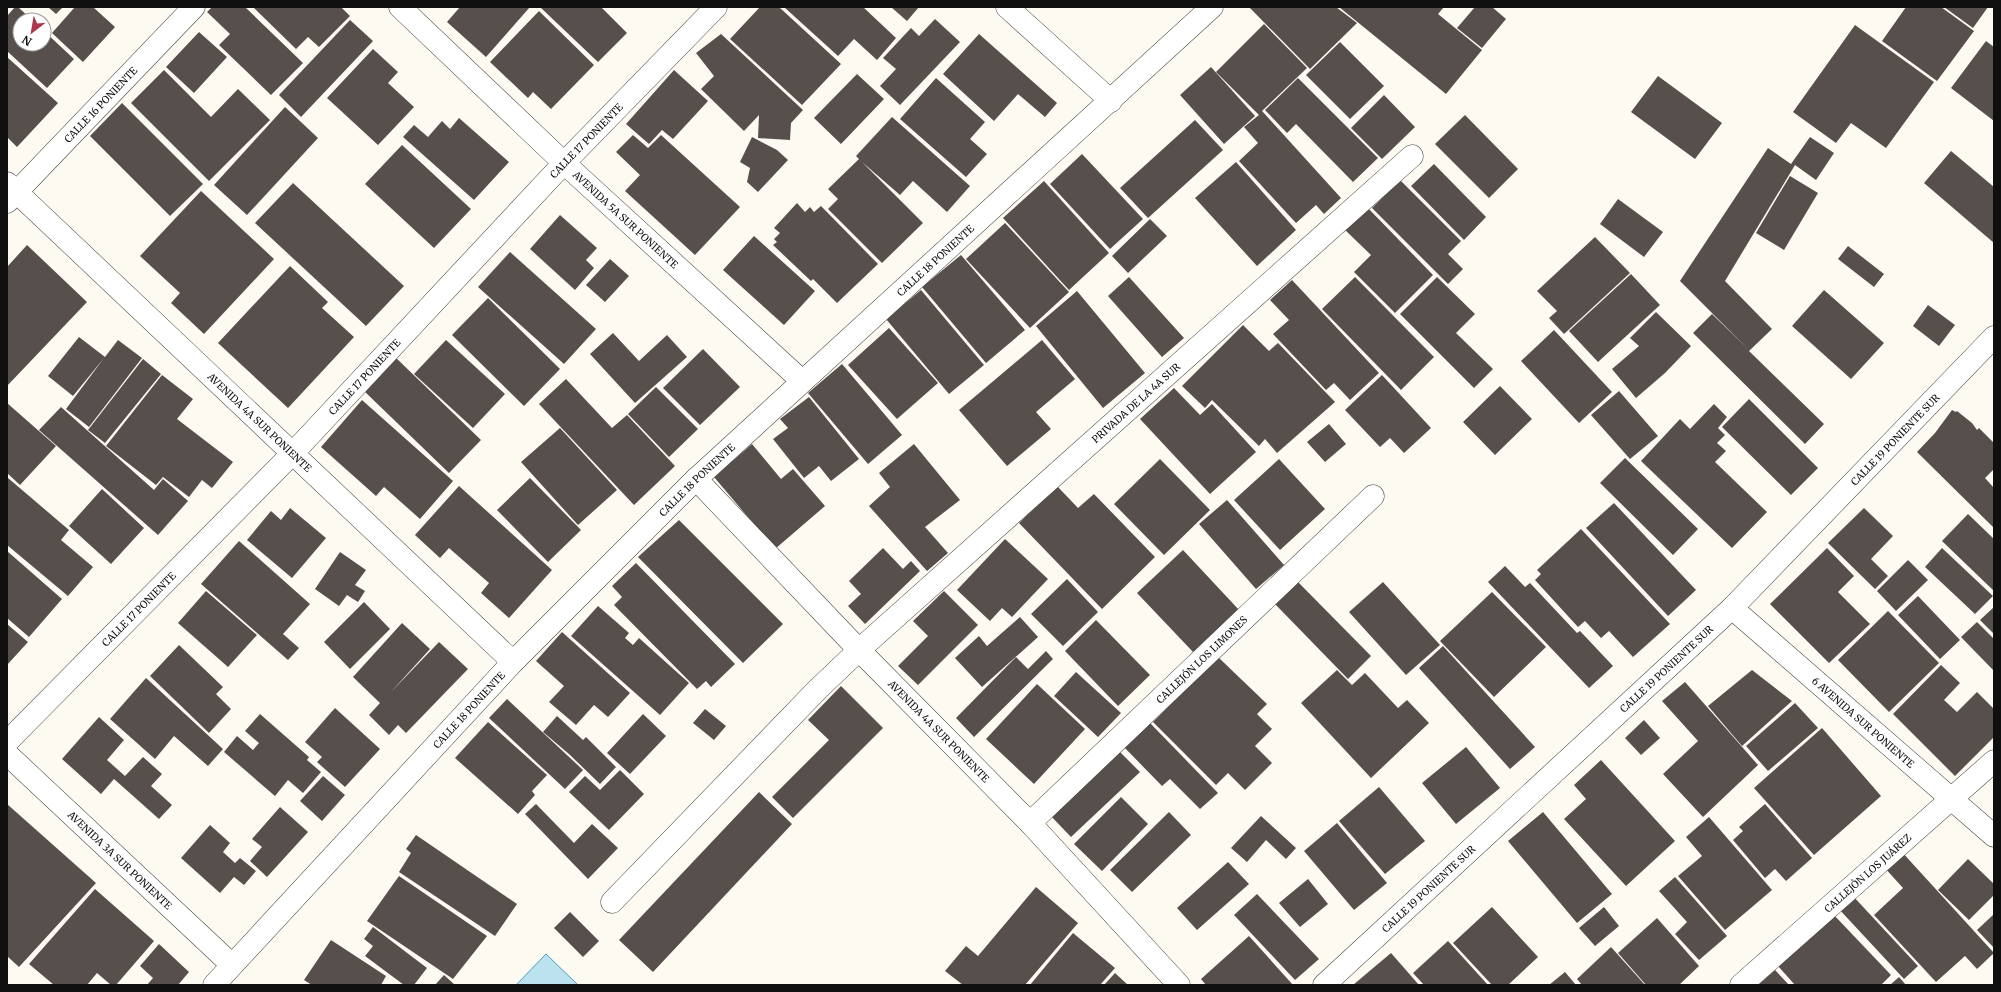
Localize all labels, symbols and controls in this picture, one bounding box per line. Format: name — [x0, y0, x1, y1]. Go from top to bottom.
north arrow — [12, 12, 52, 52]
text: N — [19, 32, 34, 49]
street label: CALLE 16 PONIENTE — [61, 64, 141, 146]
street label: CALLE 17 PONIENTE — [547, 100, 626, 181]
street label: AVENIDA 5A SUR PONIENTE — [569, 168, 681, 272]
street label: CALLE 18 PONIENTE — [894, 222, 977, 299]
street label: CALLE 17 PONIENTE — [326, 336, 404, 418]
street label: PRIVADA DE LA 4A SUR — [1089, 360, 1183, 446]
street label: AVENIDA 4A SUR PONIENTE — [204, 370, 315, 475]
street label: CALLE 19 PONIENTE SUR — [1848, 391, 1943, 488]
street label: CALLE 18 PONIENTE — [656, 440, 738, 519]
street label: CALLE 17 PONIENTE — [99, 569, 179, 649]
street label: CALLEJÓN LOS LIMONES — [1154, 613, 1250, 706]
street label: CALLE 19 PONIENTE SUR — [1617, 623, 1716, 716]
street label: CALLE 18 PONIENTE — [430, 669, 508, 751]
street label: 6 AVENIDA SUR PONIENTE — [1809, 675, 1917, 771]
street label: AVENIDA 4A SUR PONIENTE — [885, 677, 992, 786]
street label: AVENIDA 3A SUR PONIENTE — [64, 808, 175, 913]
street label: CALLEJÓN LOS JUÁREZ — [1822, 831, 1915, 915]
street label: CALLE 19 PONIENTE SUR — [1379, 843, 1478, 935]

